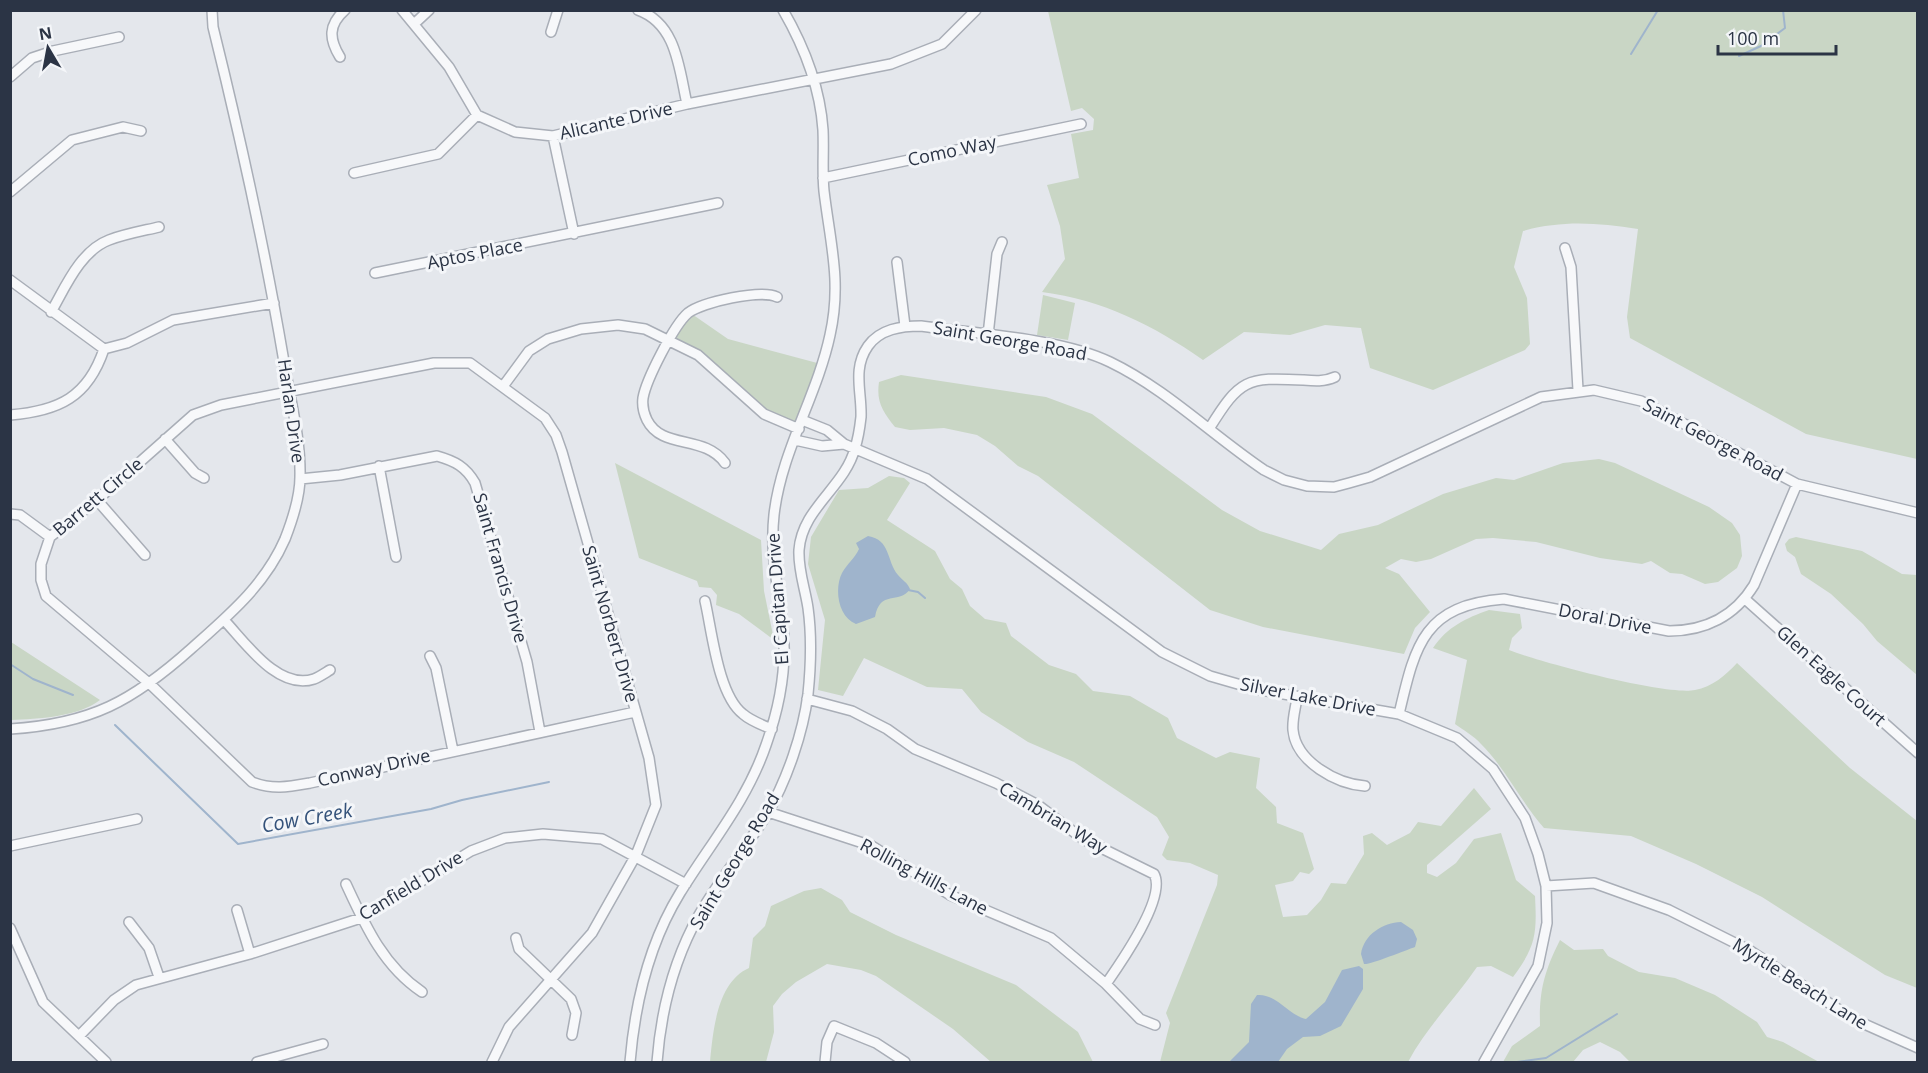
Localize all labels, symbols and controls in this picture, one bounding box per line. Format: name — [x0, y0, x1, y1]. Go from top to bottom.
north arrow — [18, 18, 78, 78]
scale bar — [1718, 18, 1836, 56]
text: N — [37, 21, 54, 45]
text: 100 m — [1727, 26, 1779, 50]
street label: Alicante Drive — [557, 95, 675, 145]
street label: Como Way — [905, 129, 999, 171]
street label: Aptos Place — [425, 232, 525, 274]
street label: Saint George Road — [932, 315, 1089, 365]
street label: Harlan Drive — [273, 357, 311, 464]
street label: Saint George Road — [1639, 392, 1788, 486]
street label: Barrett Circle — [47, 452, 147, 541]
street label: Saint Francis Drive — [468, 490, 534, 645]
street label: El Capitan Drive — [760, 532, 794, 666]
street label: Saint Norbert Drive — [577, 543, 645, 705]
street label: Doral Drive — [1557, 597, 1654, 639]
street label: Glen Eagle Court — [1772, 620, 1892, 731]
street label: Silver Lake Drive — [1238, 671, 1378, 721]
street label: Conway Drive — [315, 742, 432, 792]
street label: Cambrian Way — [995, 775, 1113, 859]
street label: Saint George Road — [684, 788, 784, 933]
water label: Cow Creek — [259, 796, 356, 839]
street label: Rolling Hills Lane — [856, 832, 993, 920]
street label: Canfield Drive — [354, 845, 467, 926]
street label: Myrtle Beach Lane — [1728, 932, 1873, 1034]

